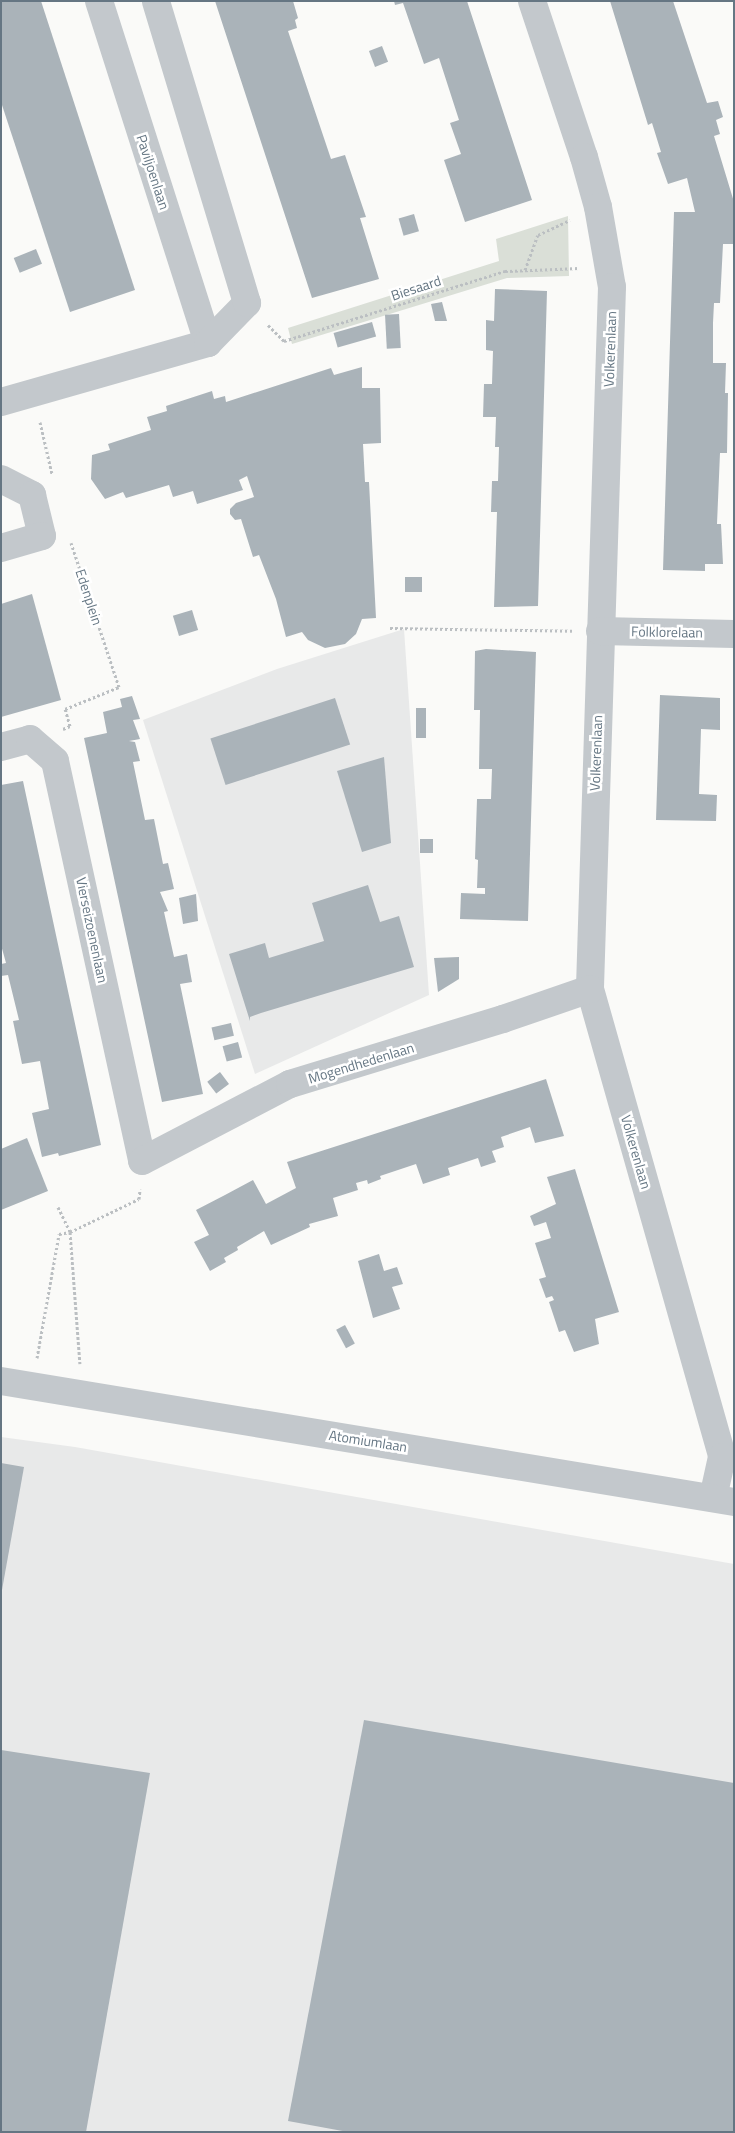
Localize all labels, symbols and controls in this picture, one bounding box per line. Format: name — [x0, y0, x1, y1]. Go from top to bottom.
street label: Paviljoenlaan — [133, 132, 173, 212]
street label: Biesaard — [389, 272, 443, 304]
street label: Volkerenlaan — [600, 311, 620, 387]
street label: Edenplein — [72, 567, 106, 627]
street label: Folklorelaan — [631, 623, 703, 641]
street label: Volkerenlaan — [586, 715, 606, 791]
street label: Vierseizoenenlaan — [73, 876, 111, 984]
street label: Mogendhedenlaan — [306, 1039, 416, 1087]
street label: Volkerenlaan — [617, 1113, 655, 1191]
street label: Atomiumlaan — [328, 1427, 408, 1455]

